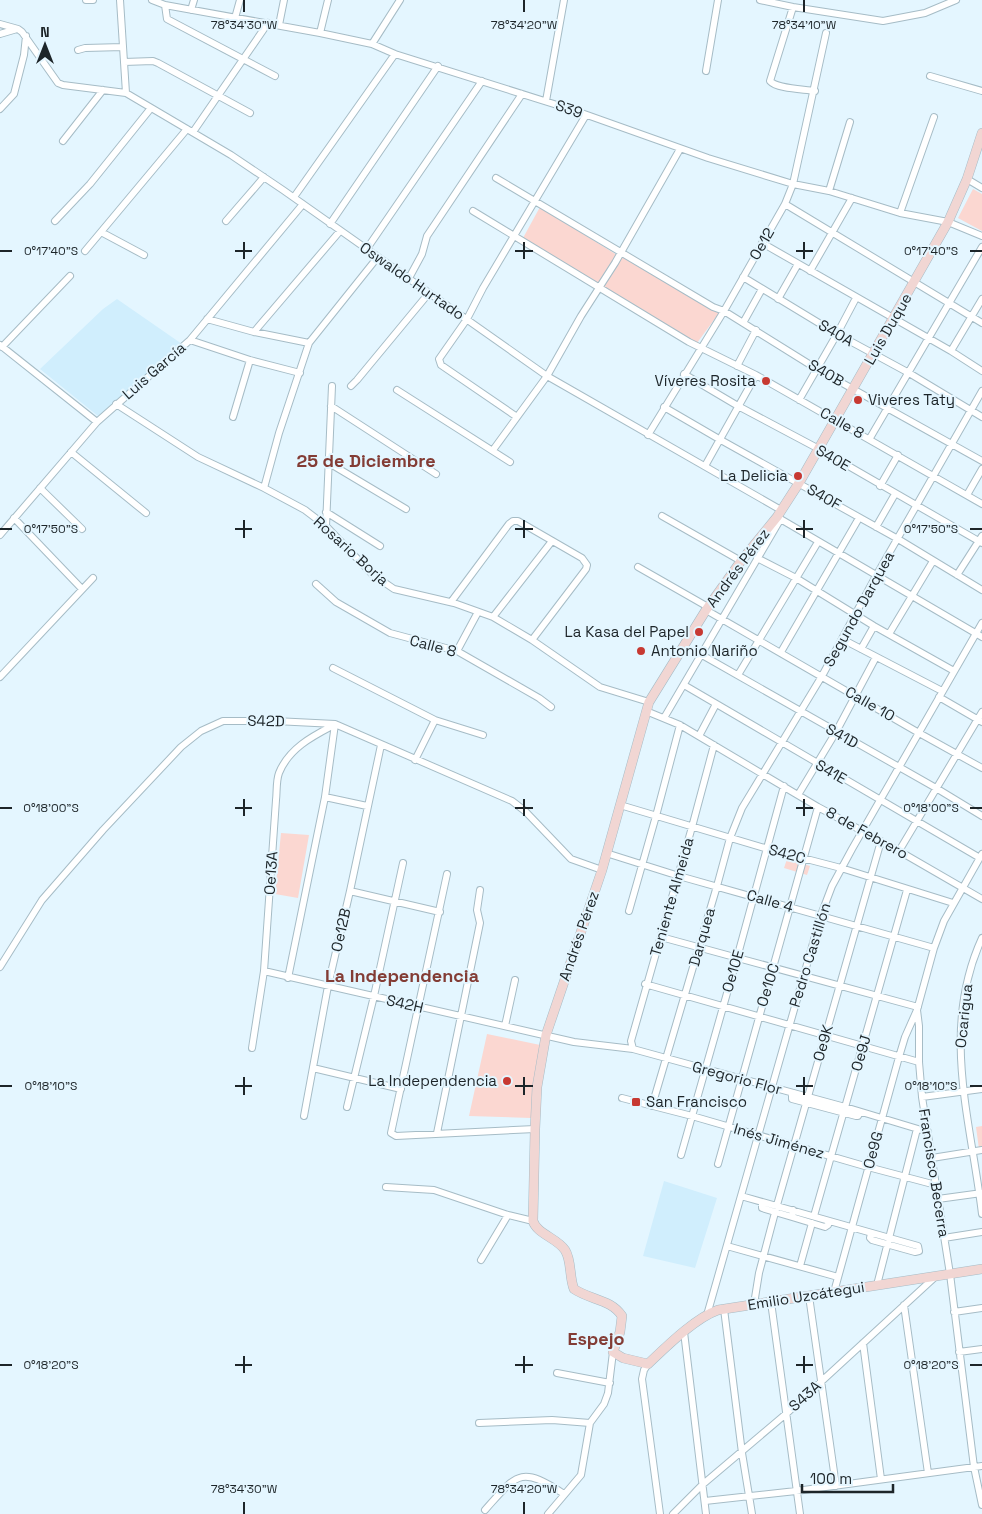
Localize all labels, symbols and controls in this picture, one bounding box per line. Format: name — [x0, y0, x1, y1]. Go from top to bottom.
text: 78°34'30"W — [211, 17, 278, 33]
text: 78°34'20"W — [491, 17, 558, 33]
text: 78°34'10"W — [772, 17, 837, 33]
north arrow — [20, 20, 70, 70]
text: N — [40, 23, 50, 41]
street label: S39 — [553, 95, 585, 122]
street label: Oe12 — [745, 224, 778, 263]
street label: Oswaldo Hurtado — [356, 237, 468, 324]
text: 0°17'40"S — [24, 243, 78, 259]
text: 0°17'40"S — [904, 243, 958, 259]
street label: Luis Duque — [859, 289, 916, 368]
street label: S40A — [815, 315, 858, 350]
street label: Luis García — [118, 338, 190, 403]
street label: S40B — [805, 355, 848, 390]
place label: Víveres Rosita — [655, 371, 756, 390]
marker: Víveres Rosita — [760, 375, 772, 387]
place label: Viveres Taty — [868, 390, 955, 409]
marker: Viveres Taty — [852, 394, 864, 406]
street label: Calle 8 — [817, 403, 868, 442]
street label: S40E — [813, 440, 854, 475]
district label: 25 de Diciembre — [296, 449, 436, 472]
place label: La Delicia — [720, 466, 788, 485]
marker: La Delicia — [792, 470, 804, 482]
street label: S40F — [804, 479, 845, 514]
street label: Rosario Borja — [310, 512, 393, 590]
text: 0°17'50"S — [24, 521, 78, 537]
text: 0°17'50"S — [904, 521, 958, 537]
street label: Andrés Pérez — [702, 525, 773, 611]
street label: Segundo Darquea — [819, 547, 898, 670]
place label: La Kasa del Papel — [565, 622, 689, 641]
marker: La Kasa del Papel — [693, 626, 705, 638]
street label: Calle 8 — [408, 630, 459, 661]
place label: Antonio Nariño — [651, 641, 758, 660]
marker: Antonio Nariño — [635, 645, 647, 657]
street label: Calle 10 — [842, 682, 898, 725]
street label: S42D — [247, 711, 285, 730]
street label: S41D — [823, 719, 862, 752]
street label: S41E — [812, 755, 850, 788]
text: 0°18'00"S — [23, 800, 79, 816]
text: 0°18'00"S — [903, 800, 959, 816]
street label: 8 de Febrero — [823, 802, 912, 863]
street label: Teniente Almeida — [645, 835, 698, 959]
street label: S42C — [767, 840, 808, 868]
street label: Oe13A — [260, 850, 282, 895]
street label: Calle 4 — [745, 885, 796, 916]
street label: Andrés Pérez — [554, 888, 603, 983]
street label: Pedro Castillón — [785, 900, 834, 1009]
street label: Darquea — [684, 905, 719, 968]
street label: Oe12B — [326, 906, 355, 954]
street label: Oe10E — [717, 947, 748, 994]
street label: Oe10C — [752, 961, 783, 1009]
district label: La Independencia — [325, 964, 480, 987]
street label: Ocarigua — [951, 983, 976, 1049]
street label: S42H — [385, 990, 426, 1017]
street label: Oe9K — [808, 1022, 837, 1063]
street label: Oe9J — [846, 1032, 875, 1073]
street label: Gregorio Flor — [690, 1056, 784, 1099]
place label: La Independencia — [368, 1071, 497, 1090]
marker: La Independencia — [501, 1075, 513, 1087]
text: 0°18'10"S — [25, 1078, 77, 1094]
text: 0°18'10"S — [905, 1078, 957, 1094]
place label: San Francisco — [646, 1092, 747, 1111]
marker: San Francisco — [630, 1096, 642, 1108]
street label: Francisco Becerra — [915, 1107, 954, 1239]
street label: Inés Jiménez — [732, 1119, 827, 1163]
street label: Oe9G — [858, 1129, 887, 1171]
street label: Emilio Uzcátegui — [746, 1277, 866, 1314]
district label: Espejo — [567, 1327, 625, 1350]
text: 0°18'20"S — [23, 1357, 79, 1373]
text: 0°18'20"S — [903, 1357, 959, 1373]
street label: S43A — [785, 1376, 825, 1415]
scale bar — [802, 1462, 893, 1494]
text: 100 m — [810, 1469, 852, 1488]
text: 78°34'30"W — [211, 1481, 278, 1497]
text: 78°34'20"W — [491, 1481, 558, 1497]

